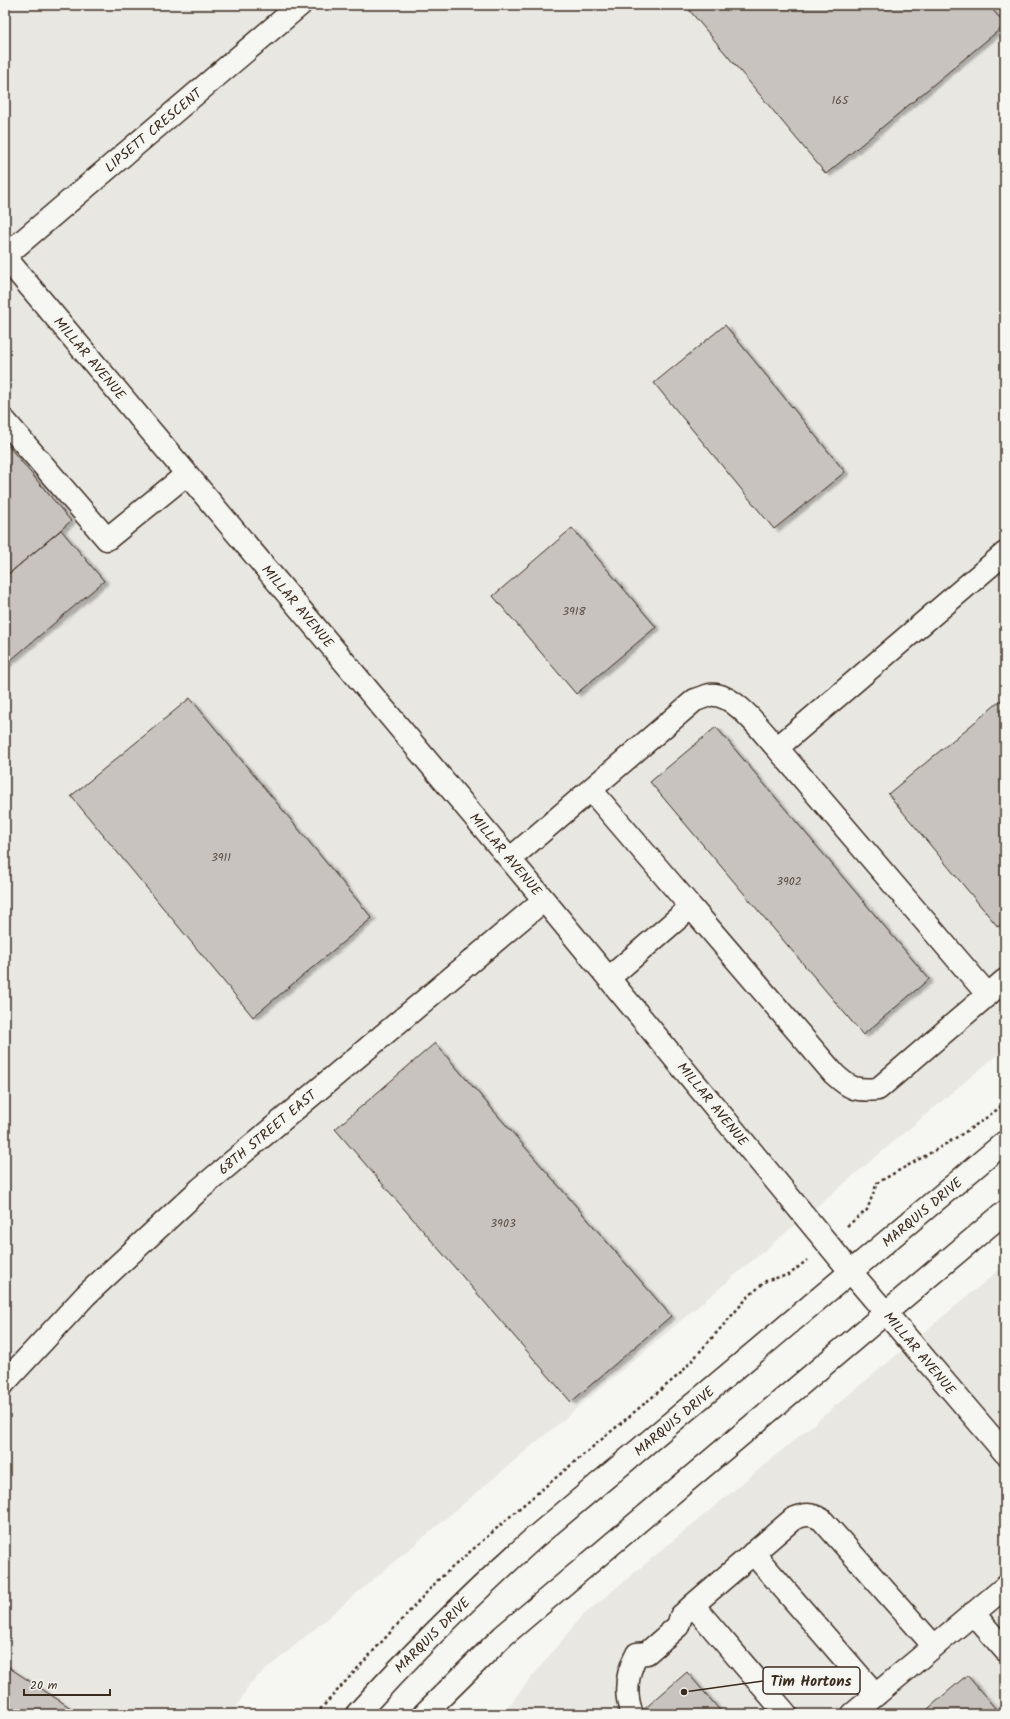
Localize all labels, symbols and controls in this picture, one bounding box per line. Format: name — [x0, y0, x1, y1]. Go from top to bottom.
street label: LIPSETT CRESCENT — [100, 82, 208, 178]
house number: 165 — [832, 91, 850, 110]
street label: MILLAR AVENUE — [48, 312, 131, 406]
street label: MILLAR AVENUE — [256, 560, 339, 654]
house number: 3918 — [562, 602, 587, 621]
street label: MILLAR AVENUE — [464, 808, 547, 902]
house number: 3911 — [211, 848, 231, 867]
house number: 3902 — [776, 872, 802, 891]
street label: MILLAR AVENUE — [671, 1058, 754, 1152]
street label: 68TH STREET EAST — [213, 1084, 323, 1181]
street label: MARQUIS DRIVE — [877, 1172, 969, 1253]
house number: 3903 — [490, 1214, 516, 1233]
street label: MILLAR AVENUE — [878, 1307, 961, 1401]
street label: MARQUIS DRIVE — [629, 1381, 721, 1462]
street label: MARQUIS DRIVE — [390, 1592, 476, 1679]
callout: Tim Hortons — [763, 1667, 860, 1694]
text: Tim Hortons — [770, 1670, 852, 1694]
scale bar — [24, 1671, 110, 1697]
text: 20 m — [30, 1676, 58, 1695]

